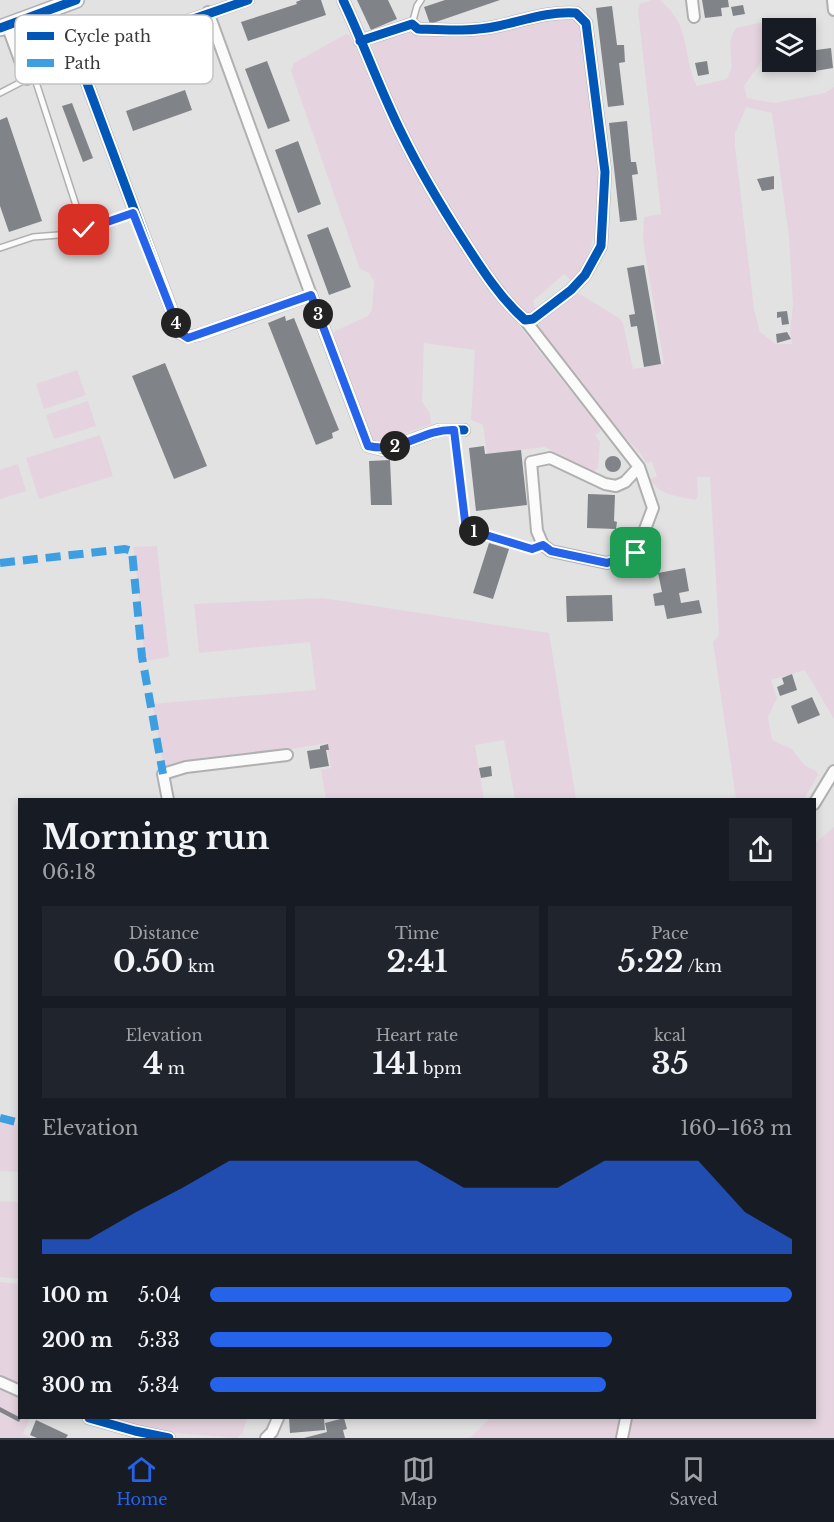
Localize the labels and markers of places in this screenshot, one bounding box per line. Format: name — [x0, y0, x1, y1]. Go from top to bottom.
pin — [58, 204, 109, 255]
pin: 3 — [303, 299, 333, 329]
pin: 4 — [161, 308, 191, 338]
pin: 2 — [380, 431, 410, 461]
pin: 1 — [459, 516, 489, 546]
pin — [610, 527, 661, 578]

